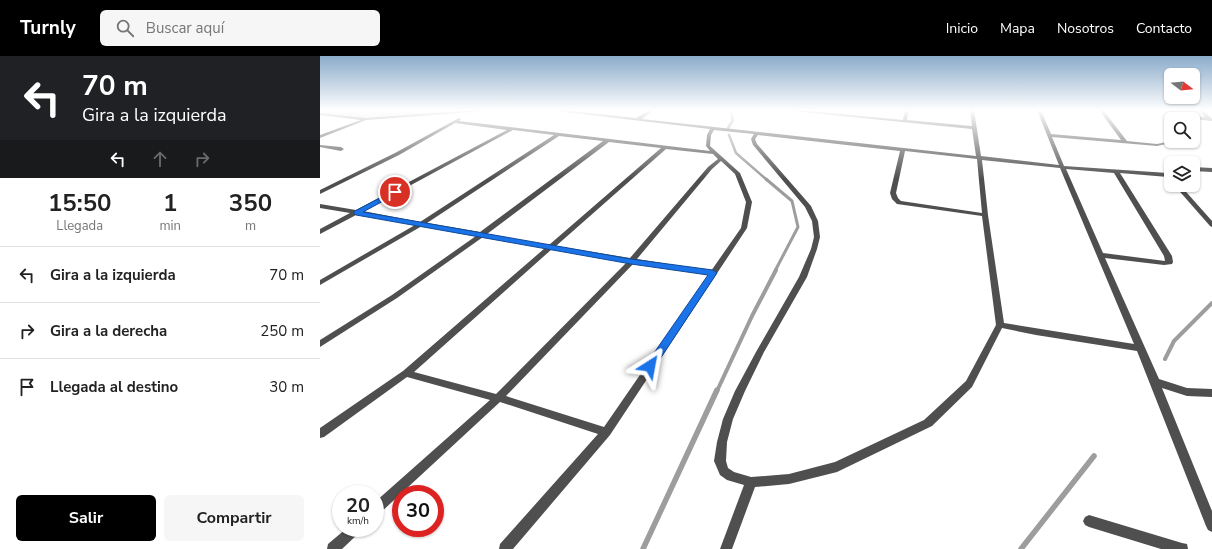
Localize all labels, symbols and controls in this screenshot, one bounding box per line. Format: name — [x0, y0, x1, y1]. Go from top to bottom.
search box — [100, 10, 380, 46]
text: Turnly — [20, 15, 76, 41]
icon: search — [114, 17, 136, 39]
text: Buscar aquí — [146, 18, 224, 38]
text: Inicio — [946, 19, 978, 38]
text: Mapa — [1000, 19, 1035, 38]
text: Nosotros — [1057, 19, 1114, 38]
text: Contacto — [1136, 19, 1192, 38]
text: 70 m — [82, 67, 148, 105]
north arrow — [1164, 68, 1200, 104]
map controls — [1164, 68, 1200, 192]
icon: left — [16, 72, 68, 124]
text: Gira a la izquierda — [82, 103, 226, 127]
button: search — [1164, 112, 1200, 148]
icon: left — [107, 148, 129, 170]
icon: ahead — [149, 148, 171, 170]
icon: right — [191, 148, 213, 170]
button: layers — [1164, 156, 1200, 192]
pin — [378, 175, 412, 209]
icon: arrive — [384, 181, 406, 203]
text: 15:50 — [48, 187, 111, 219]
text: 1 — [163, 187, 177, 219]
text: 350 — [229, 187, 272, 219]
text: Llegada — [56, 217, 103, 235]
text: min — [159, 217, 181, 235]
text: m — [245, 217, 256, 235]
icon: left — [16, 264, 38, 286]
text: Gira a la izquierda — [50, 265, 176, 285]
text: 70 m — [269, 265, 304, 285]
icon: right — [16, 320, 38, 342]
text: Gira a la derecha — [50, 321, 167, 341]
text: 250 m — [260, 321, 304, 341]
position arrow — [629, 345, 671, 387]
icon: arrive — [16, 376, 38, 398]
text: Llegada al destino — [50, 377, 178, 397]
text: 30 m — [269, 377, 304, 397]
speed limit sign: 30 — [392, 485, 444, 537]
text: 20 — [346, 492, 370, 519]
button: Salir — [16, 495, 156, 541]
button: Compartir — [164, 495, 304, 541]
text: km/h — [347, 514, 369, 528]

